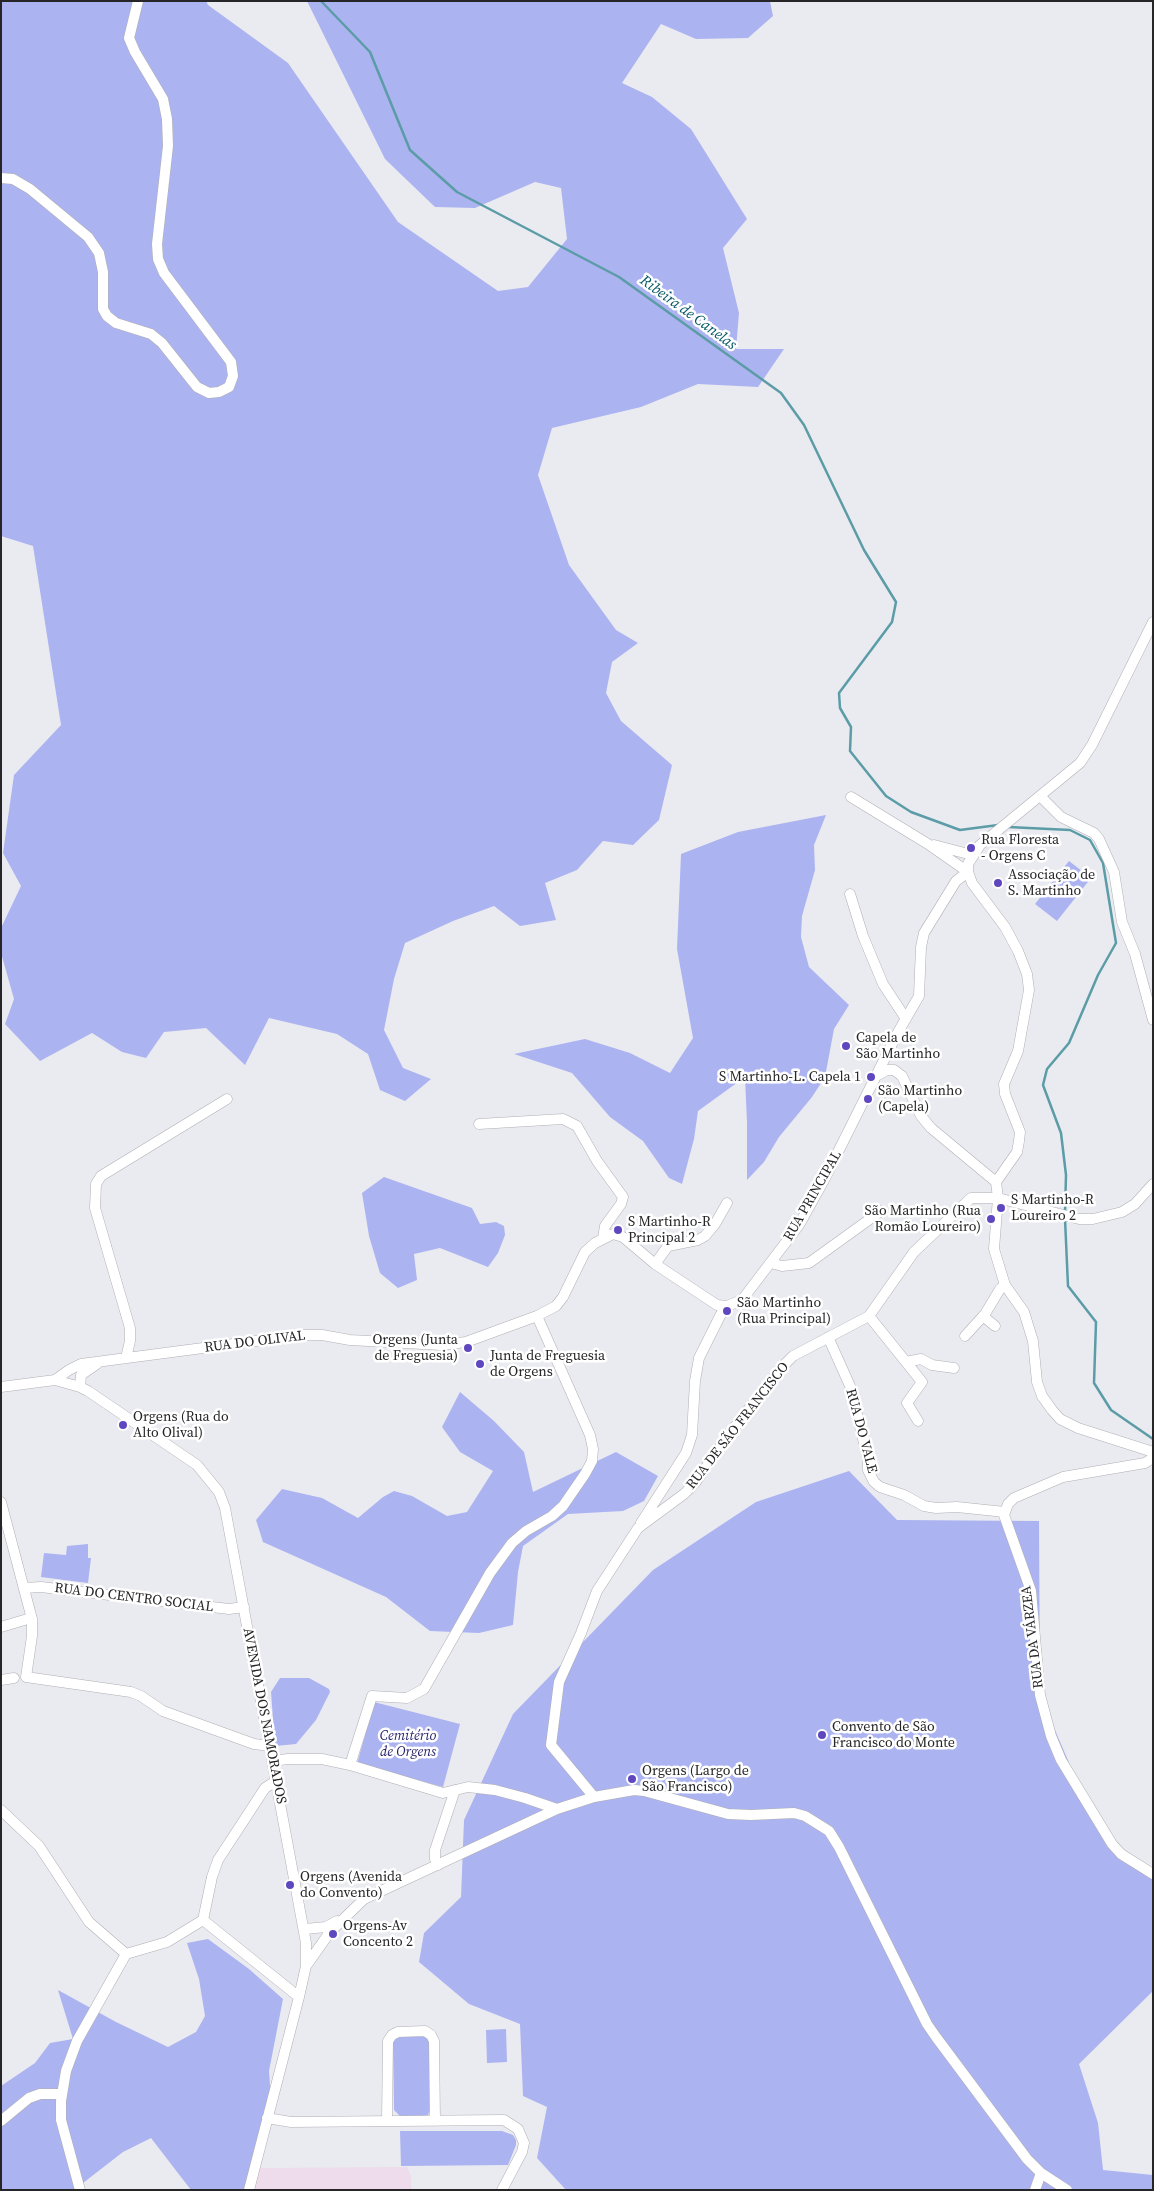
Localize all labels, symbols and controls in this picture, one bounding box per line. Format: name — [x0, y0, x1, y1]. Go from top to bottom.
water label: Ribeira de Canelas — [636, 272, 740, 354]
place label: Rua Floresta - Orgens C — [981, 832, 1059, 864]
marker: Rua Floresta - Orgens C — [965, 842, 977, 854]
place label: Associação de S. Martinho — [1008, 867, 1095, 900]
marker: Associação de S. Martinho — [992, 877, 1004, 889]
place label: Capela de São Martinho — [856, 1030, 940, 1062]
marker: Capela de São Martinho — [840, 1040, 852, 1052]
place label: S Martinho-L. Capela 1 — [719, 1069, 861, 1085]
marker: S Martinho-L. Capela 1 — [865, 1071, 877, 1083]
place label: São Martinho (Capela) — [878, 1083, 962, 1116]
marker: São Martinho (Capela) — [862, 1093, 874, 1105]
street label: RUA PRINCIPAL — [780, 1148, 846, 1244]
place label: S Martinho-R Loureiro 2 — [1011, 1192, 1094, 1224]
marker: S Martinho-R Loureiro 2 — [995, 1202, 1007, 1214]
place label: São Martinho (Rua Romão Loureiro) — [865, 1203, 981, 1236]
marker: São Martinho (Rua Romão Loureiro) — [985, 1213, 997, 1225]
place label: S Martinho-R Principal 2 — [628, 1214, 711, 1246]
marker: S Martinho-R Principal 2 — [612, 1224, 624, 1236]
place label: São Martinho (Rua Principal) — [737, 1295, 831, 1328]
marker: São Martinho (Rua Principal) — [721, 1305, 733, 1317]
street label: RUA DO OLIVAL — [204, 1327, 306, 1357]
place label: Orgens (Junta de Freguesia) — [372, 1332, 458, 1364]
marker: Orgens (Junta de Freguesia) — [462, 1342, 474, 1354]
place label: Junta de Freguesia de Orgens — [490, 1348, 605, 1380]
marker: Junta de Freguesia de Orgens — [474, 1358, 486, 1370]
street label: RUA DE SÃO FRANCISCO — [683, 1359, 793, 1493]
street label: RUA DO VALE — [842, 1387, 880, 1475]
place label: Orgens (Rua do Alto Olival) — [133, 1409, 229, 1441]
marker: Orgens (Rua do Alto Olival) — [117, 1419, 129, 1431]
street label: RUA DO CENTRO SOCIAL — [53, 1580, 215, 1616]
street label: RUA DA VÁRZEA — [1018, 1585, 1048, 1689]
street label: AVENIDA DOS NAMORADOS — [239, 1626, 289, 1806]
place label: Convento de São Francisco do Monte — [832, 1719, 955, 1751]
park label: Cemitério de Orgens — [380, 1728, 436, 1760]
marker: Convento de São Francisco do Monte — [816, 1729, 828, 1741]
place label: Orgens (Largo de São Francisco) — [642, 1763, 749, 1795]
marker: Orgens (Largo de São Francisco) — [626, 1773, 638, 1785]
place label: Orgens (Avenida do Convento) — [300, 1869, 402, 1901]
marker: Orgens (Avenida do Convento) — [284, 1879, 296, 1891]
place label: Orgens-Av Concento 2 — [343, 1918, 413, 1950]
marker: Orgens-Av Concento 2 — [327, 1928, 339, 1940]

